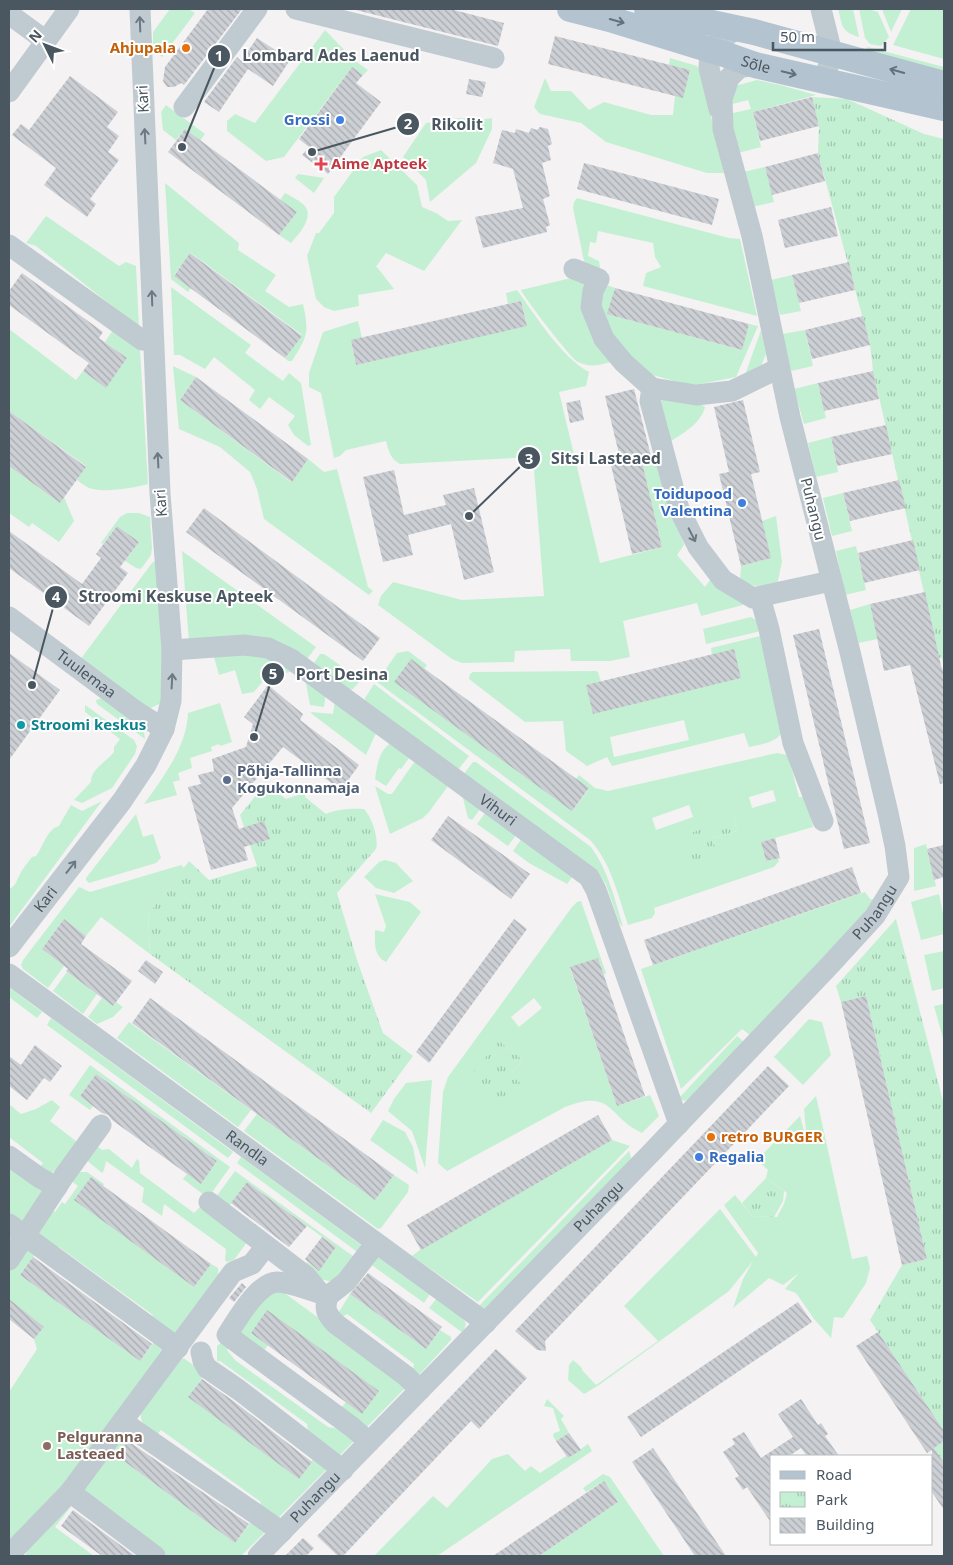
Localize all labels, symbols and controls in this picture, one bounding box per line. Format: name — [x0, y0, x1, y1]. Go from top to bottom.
one-way arrow — [136, 16, 145, 32]
one-way arrow — [608, 17, 624, 26]
north arrow — [20, 20, 70, 70]
scale bar — [773, 20, 886, 52]
text: N — [24, 25, 46, 47]
text: 50 m — [780, 26, 815, 46]
place label: Ahjupala — [110, 37, 176, 57]
callout: Lombard Ades Laenud — [207, 40, 429, 71]
marker: Ahjupala — [180, 42, 192, 54]
text: Lombard Ades Laenud — [242, 44, 420, 66]
text: 1 — [215, 45, 223, 65]
street label: Sõle — [739, 50, 773, 77]
one-way arrow — [890, 65, 906, 75]
one-way arrow — [781, 69, 797, 78]
street label: Kari — [131, 85, 153, 113]
callout: Rikolit — [396, 108, 492, 139]
place label: Grossi — [284, 109, 330, 129]
text: 2 — [404, 113, 413, 133]
text: Rikolit — [431, 113, 483, 135]
marker: Grossi — [334, 114, 346, 126]
one-way arrow — [140, 128, 150, 144]
place label: Aime Apteek — [331, 153, 428, 173]
marker: Aime Apteek — [315, 158, 327, 170]
one-way arrow — [147, 290, 157, 306]
callout: Sitsi Lasteaed — [516, 443, 671, 474]
text: Sitsi Lasteaed — [551, 447, 661, 469]
text: 3 — [525, 448, 533, 468]
one-way arrow — [154, 453, 163, 469]
street label: Puhangu — [797, 475, 831, 542]
place label: Toidupood Valentina — [654, 483, 732, 520]
street label: Kari — [149, 489, 171, 518]
marker: Toidupood Valentina — [736, 497, 748, 509]
one-way arrow — [687, 528, 697, 543]
callout: Stroomi Keskuse Apteek — [44, 581, 283, 612]
text: Stroomi Keskuse Apteek — [79, 585, 273, 607]
text: 4 — [52, 586, 61, 606]
street label: Tuulemaa — [53, 645, 120, 702]
callout: Port Desina — [261, 659, 398, 690]
text: 5 — [269, 663, 277, 683]
text: Port Desina — [296, 663, 388, 685]
one-way arrow — [167, 673, 176, 689]
place label: Stroomi keskus — [31, 714, 146, 734]
marker: Stroomi keskus — [15, 719, 27, 731]
place label: Põhja-Tallinna Kogukonnamaja — [237, 760, 360, 797]
marker: Põhja-Tallinna Kogukonnamaja — [221, 774, 233, 786]
street label: Vihuri — [476, 789, 521, 830]
one-way arrow — [65, 861, 76, 874]
street label: Puhangu — [847, 880, 901, 943]
street label: Kari — [29, 882, 61, 916]
street label: Randla — [222, 1125, 273, 1170]
place label: retro BURGER — [721, 1126, 823, 1146]
marker: retro BURGER — [705, 1131, 717, 1143]
place label: Regalia — [709, 1146, 764, 1166]
marker: Regalia — [693, 1151, 705, 1163]
street label: Puhangu — [569, 1176, 627, 1236]
place label: Pelguranna Lasteaed — [57, 1426, 143, 1463]
marker: Pelguranna Lasteaed — [41, 1440, 53, 1452]
legend — [770, 1455, 933, 1545]
text: Road — [816, 1464, 852, 1484]
street label: Puhangu — [285, 1467, 344, 1526]
text: Park — [816, 1489, 848, 1509]
text: Building — [816, 1514, 874, 1534]

